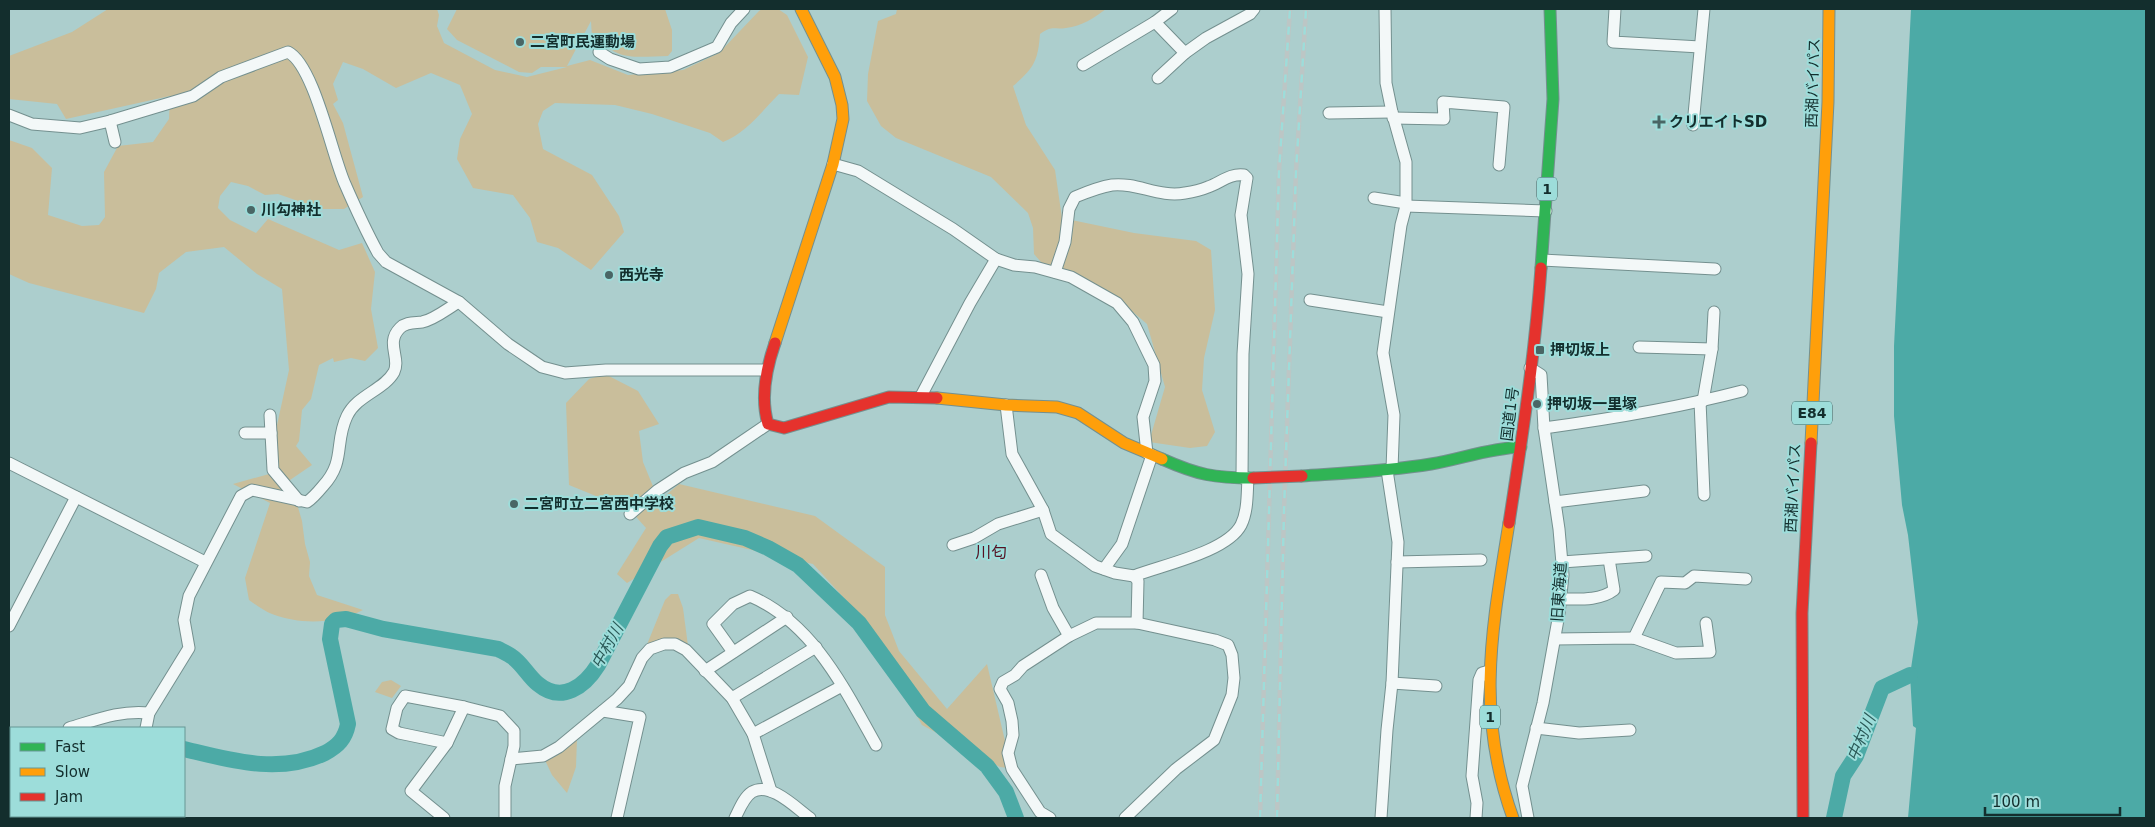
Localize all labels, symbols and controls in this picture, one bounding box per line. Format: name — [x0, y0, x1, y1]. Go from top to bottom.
place label: 二宮町民運動場 — [530, 33, 635, 51]
marker: 二宮町民運動場 — [514, 36, 526, 48]
street label: 西湘バイパス — [1802, 38, 1824, 128]
place label: クリエイトSD — [1669, 113, 1767, 131]
marker: クリエイトSD — [1653, 116, 1665, 128]
road number: 1 — [1537, 178, 1557, 200]
place label: 川勾神社 — [261, 201, 321, 219]
marker: 川勾神社 — [245, 204, 257, 216]
place label: 西光寺 — [619, 266, 664, 284]
marker: 西光寺 — [603, 269, 615, 281]
place label: 押切坂上 — [1550, 341, 1610, 359]
marker: 押切坂上 — [1534, 344, 1546, 356]
street label: 国道1号 — [1498, 386, 1522, 442]
place label: 押切坂一里塚 — [1547, 395, 1637, 413]
marker: 押切坂一里塚 — [1531, 398, 1543, 410]
road number: E84 — [1792, 402, 1832, 424]
street label: 西湘バイパス — [1782, 443, 1804, 533]
place label: 二宮町立二宮西中学校 — [524, 495, 674, 513]
marker: 二宮町立二宮西中学校 — [508, 498, 520, 510]
district label: 川匂 — [975, 543, 1007, 562]
street label: 旧東海道 — [1548, 561, 1570, 623]
water label: 中村川 — [587, 619, 628, 672]
road number: 1 — [1480, 706, 1500, 729]
water label: 中村川 — [1843, 710, 1880, 764]
legend — [10, 727, 185, 817]
text: Fast — [55, 738, 85, 756]
text: Slow — [55, 763, 90, 781]
scale bar — [1985, 784, 2120, 816]
text: Jam — [54, 788, 83, 806]
text: 100 m — [1992, 793, 2040, 811]

